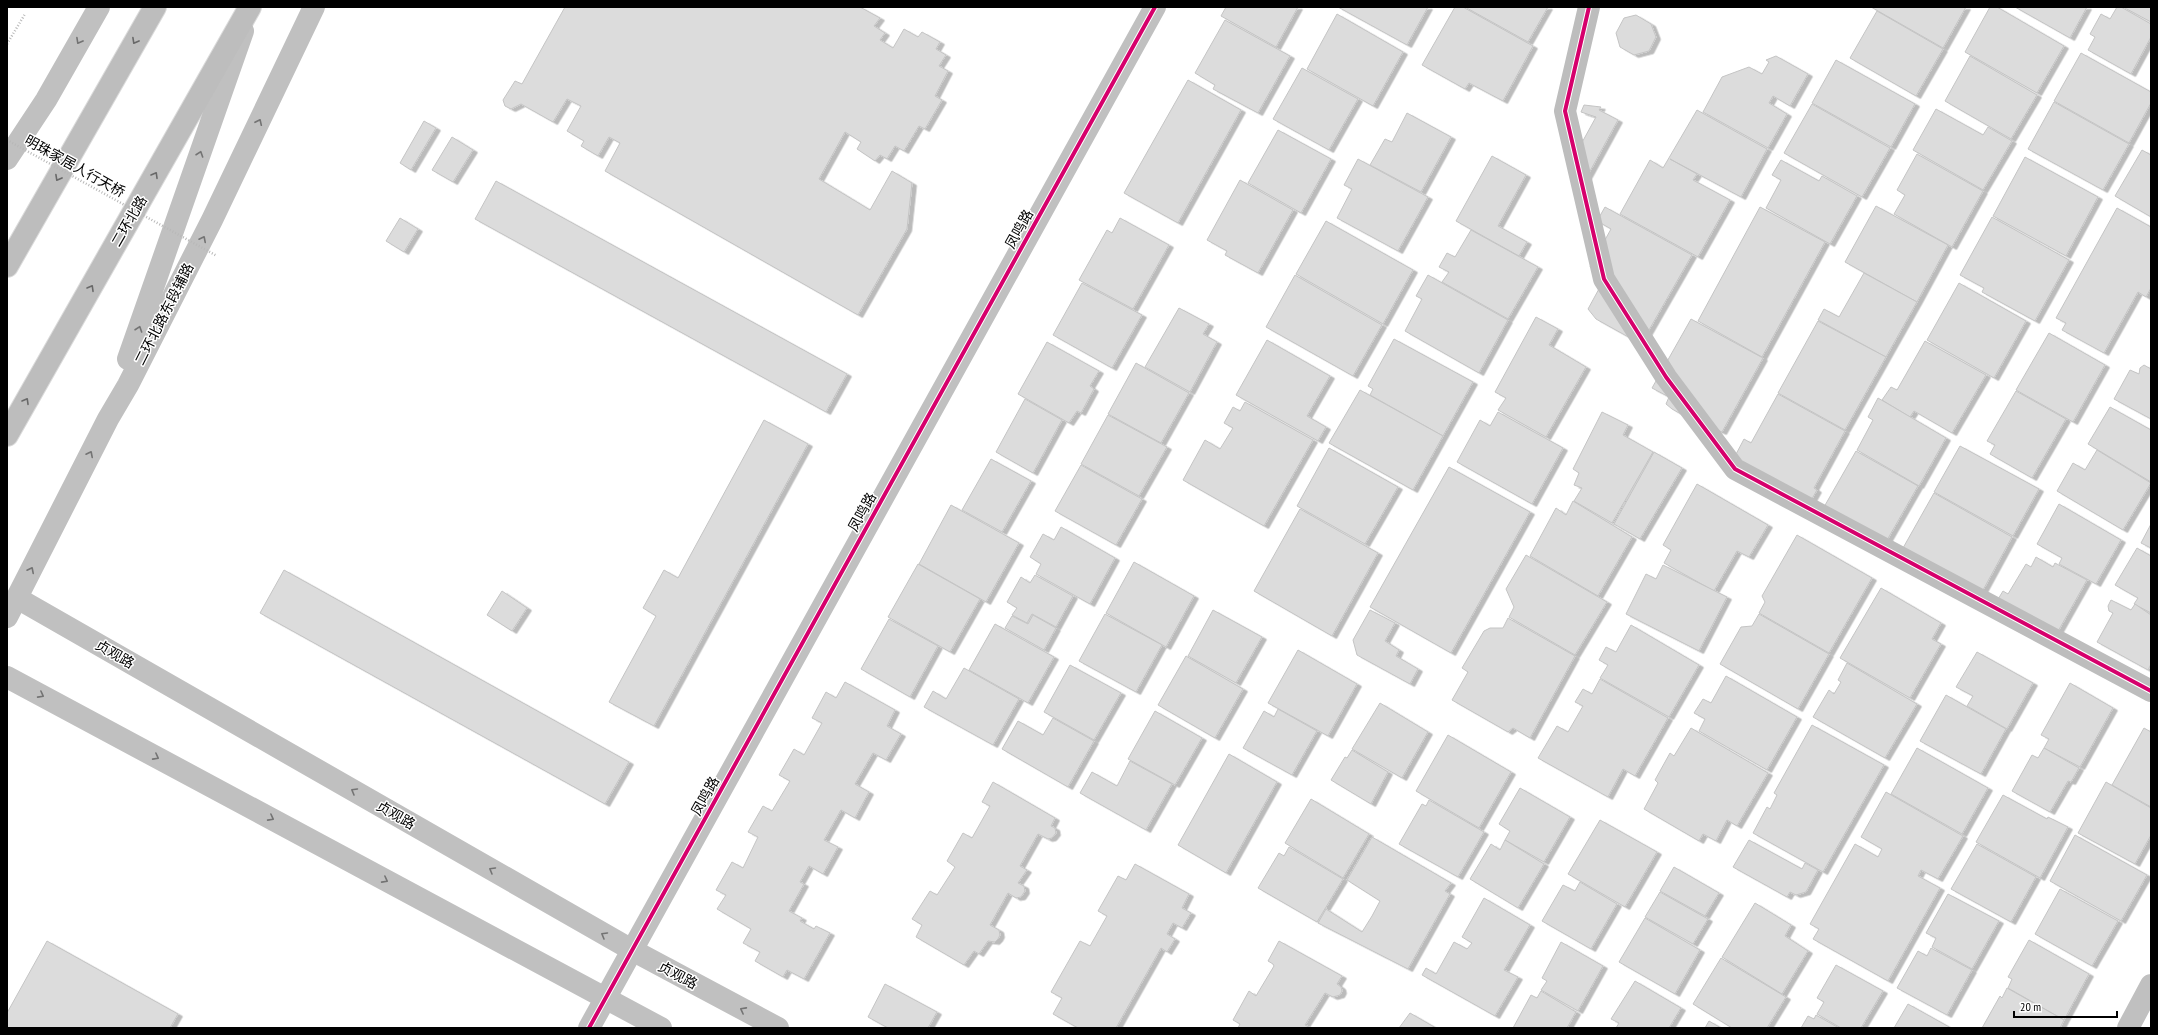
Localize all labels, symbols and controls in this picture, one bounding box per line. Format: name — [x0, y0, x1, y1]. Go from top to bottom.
one-way arrow — [77, 37, 84, 44]
one-way arrow — [133, 37, 140, 44]
one-way arrow — [254, 119, 262, 127]
street label: 明珠家居人行天桥 — [22, 131, 128, 201]
one-way arrow — [195, 150, 204, 157]
one-way arrow — [150, 172, 157, 180]
one-way arrow — [55, 174, 62, 182]
street label: 二环北路 — [107, 192, 151, 250]
street label: 凤鸣路 — [1001, 206, 1037, 252]
one-way arrow — [198, 236, 205, 244]
street label: 二环北路东段辅路 — [131, 260, 197, 368]
one-way arrow — [86, 285, 93, 293]
one-way arrow — [134, 326, 142, 333]
one-way arrow — [22, 398, 29, 406]
one-way arrow — [85, 450, 93, 458]
street label: 凤鸣路 — [844, 489, 880, 535]
one-way arrow — [26, 566, 34, 574]
street label: 贞观路 — [92, 636, 138, 672]
one-way arrow — [37, 691, 45, 698]
one-way arrow — [152, 752, 159, 760]
street label: 凤鸣路 — [687, 773, 723, 819]
one-way arrow — [351, 789, 359, 796]
street label: 贞观路 — [373, 797, 419, 833]
one-way arrow — [266, 814, 274, 821]
one-way arrow — [488, 867, 496, 874]
one-way arrow — [381, 875, 388, 882]
one-way arrow — [601, 932, 608, 939]
street label: 贞观路 — [655, 957, 701, 993]
scale bar — [2014, 993, 2117, 1019]
text: 20 m — [2020, 999, 2041, 1014]
one-way arrow — [740, 1007, 747, 1014]

